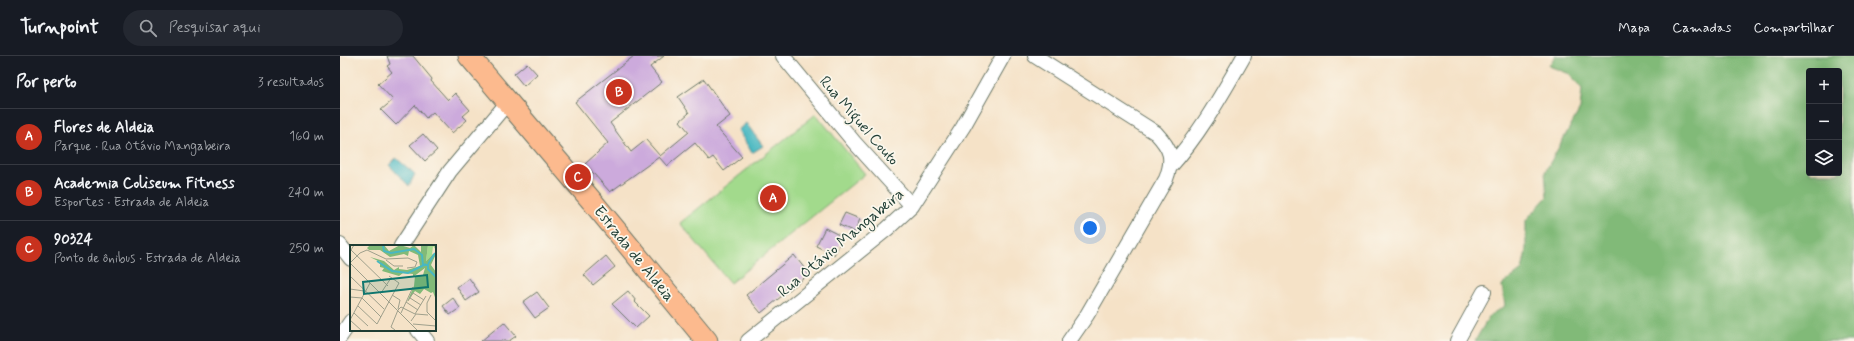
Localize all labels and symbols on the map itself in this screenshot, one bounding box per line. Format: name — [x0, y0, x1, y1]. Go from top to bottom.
street label: Rua Miguel Couto — [813, 72, 904, 171]
pin: B — [606, 77, 632, 107]
pin: C — [565, 162, 591, 192]
pin: A — [760, 183, 786, 213]
street label: Rua Otávio Mangabeira — [773, 184, 909, 303]
street label: Estrada de Aldeia — [589, 202, 679, 306]
your location — [1080, 218, 1100, 238]
inset map — [350, 245, 436, 331]

